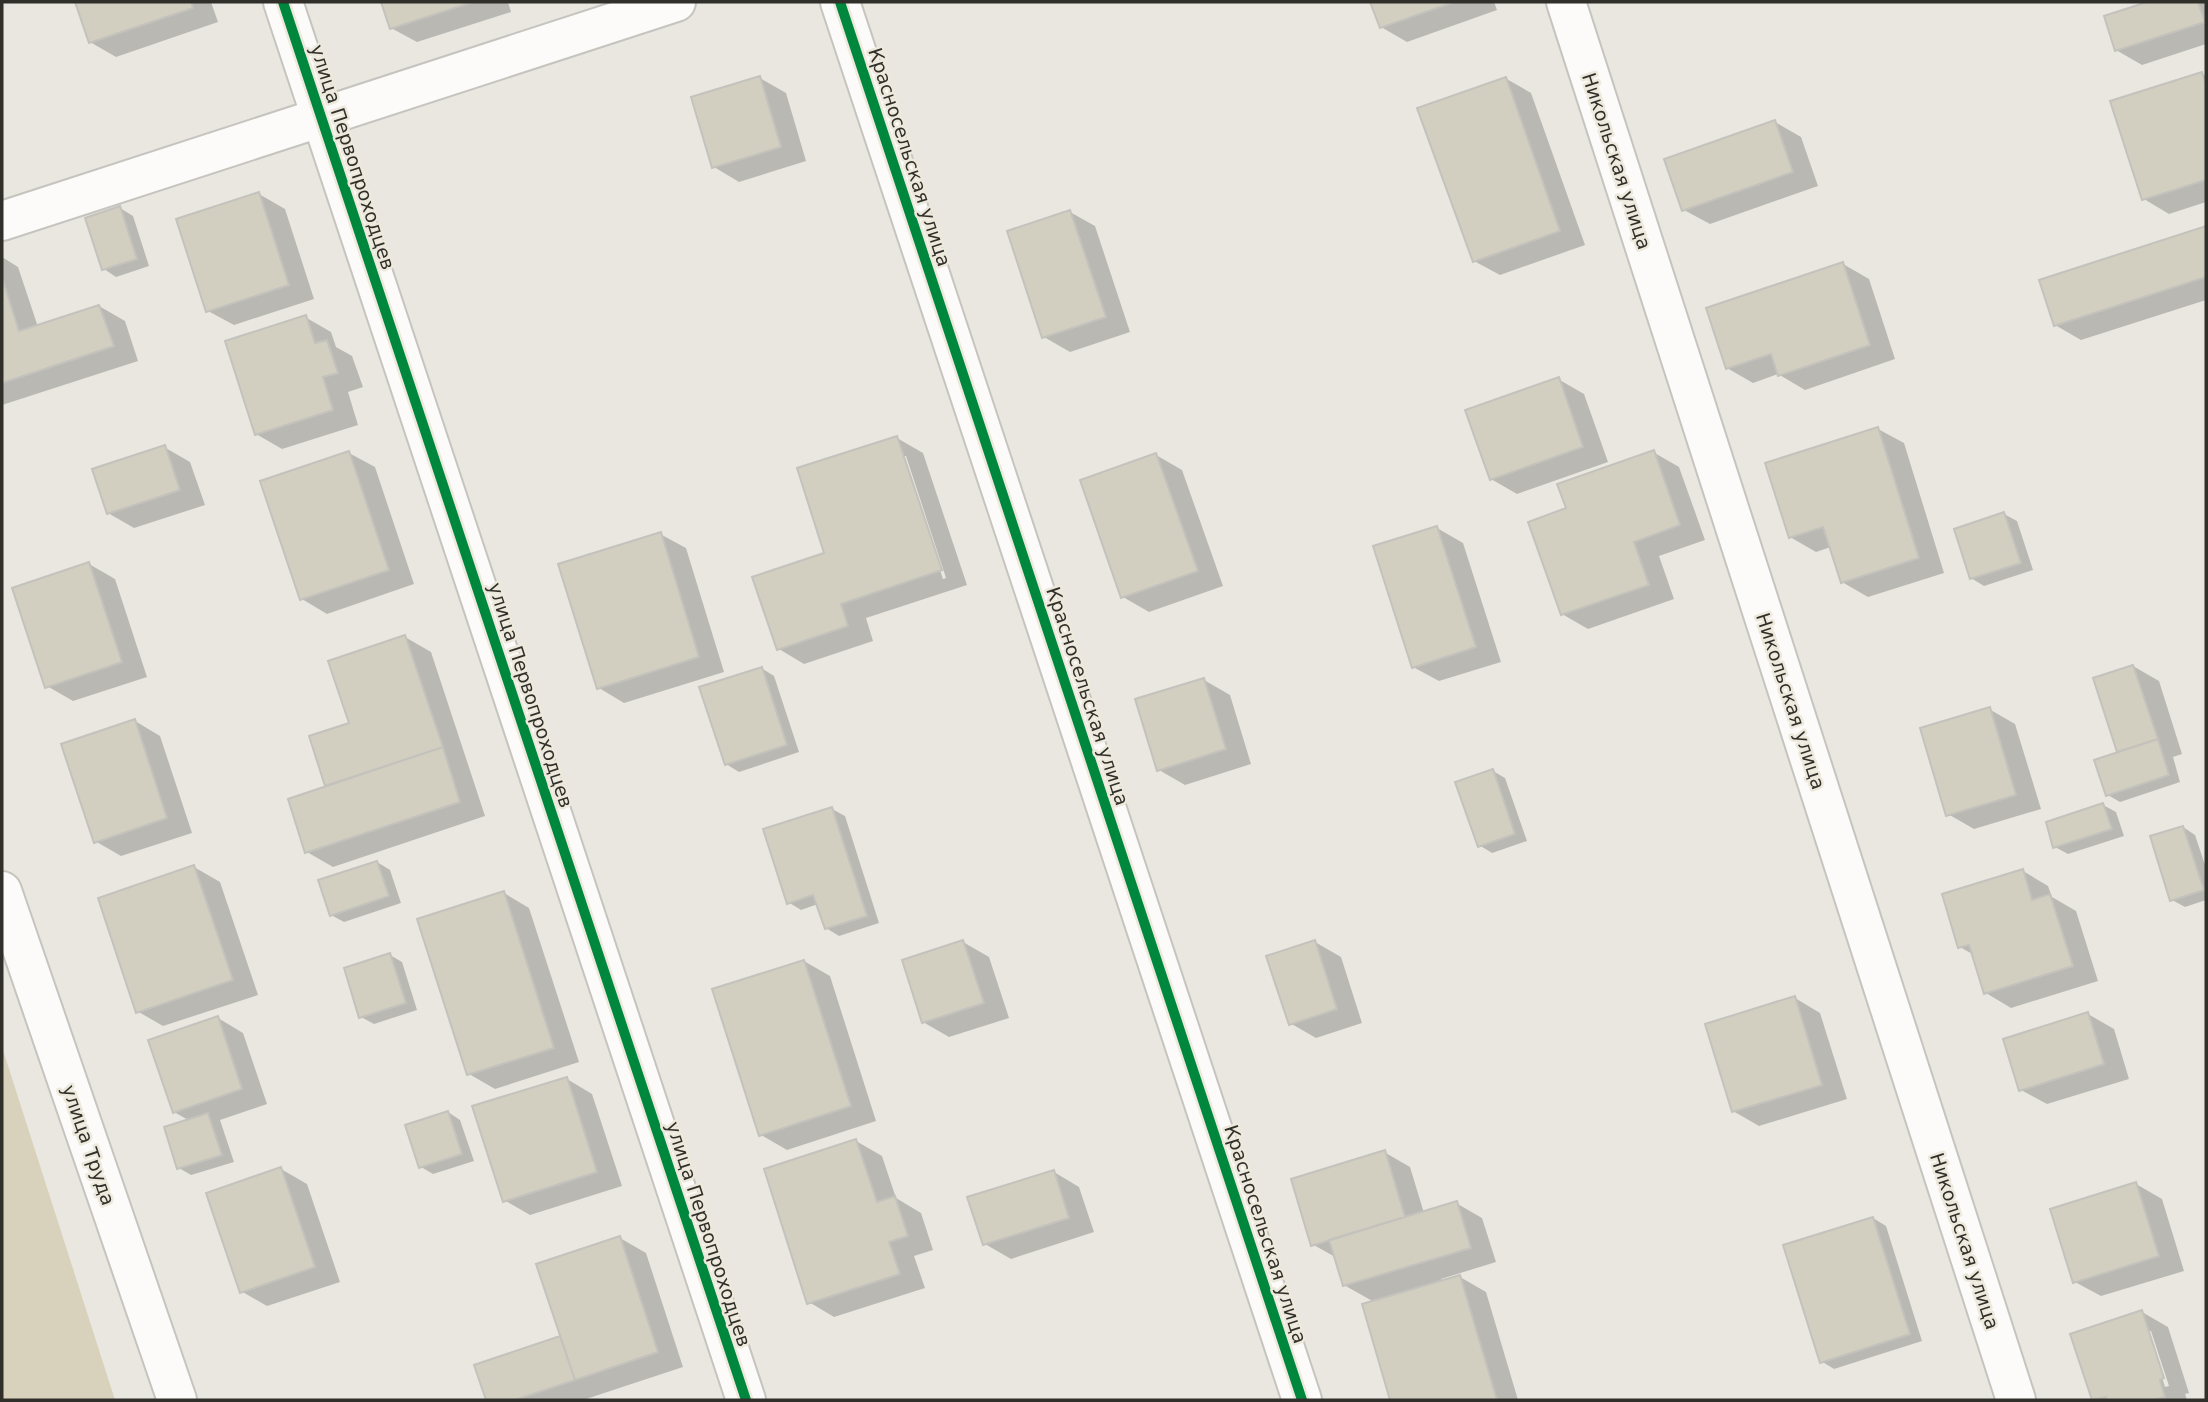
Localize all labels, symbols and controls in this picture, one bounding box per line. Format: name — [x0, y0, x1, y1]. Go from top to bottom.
street label: улица Первопроходцев — [306, 42, 400, 272]
street label: Красносельская улица — [864, 45, 956, 269]
street label: Никольская улица — [1578, 70, 1656, 252]
street label: улица Первопроходцев — [484, 580, 578, 810]
street label: Красносельская улица — [1042, 584, 1134, 808]
street label: Никольская улица — [1752, 610, 1830, 792]
street label: улица Труда — [58, 1082, 120, 1208]
street label: улица Первопроходцев — [662, 1119, 756, 1349]
street label: Красносельская улица — [1220, 1122, 1312, 1346]
street label: Никольская улица — [1926, 1150, 2004, 1332]

